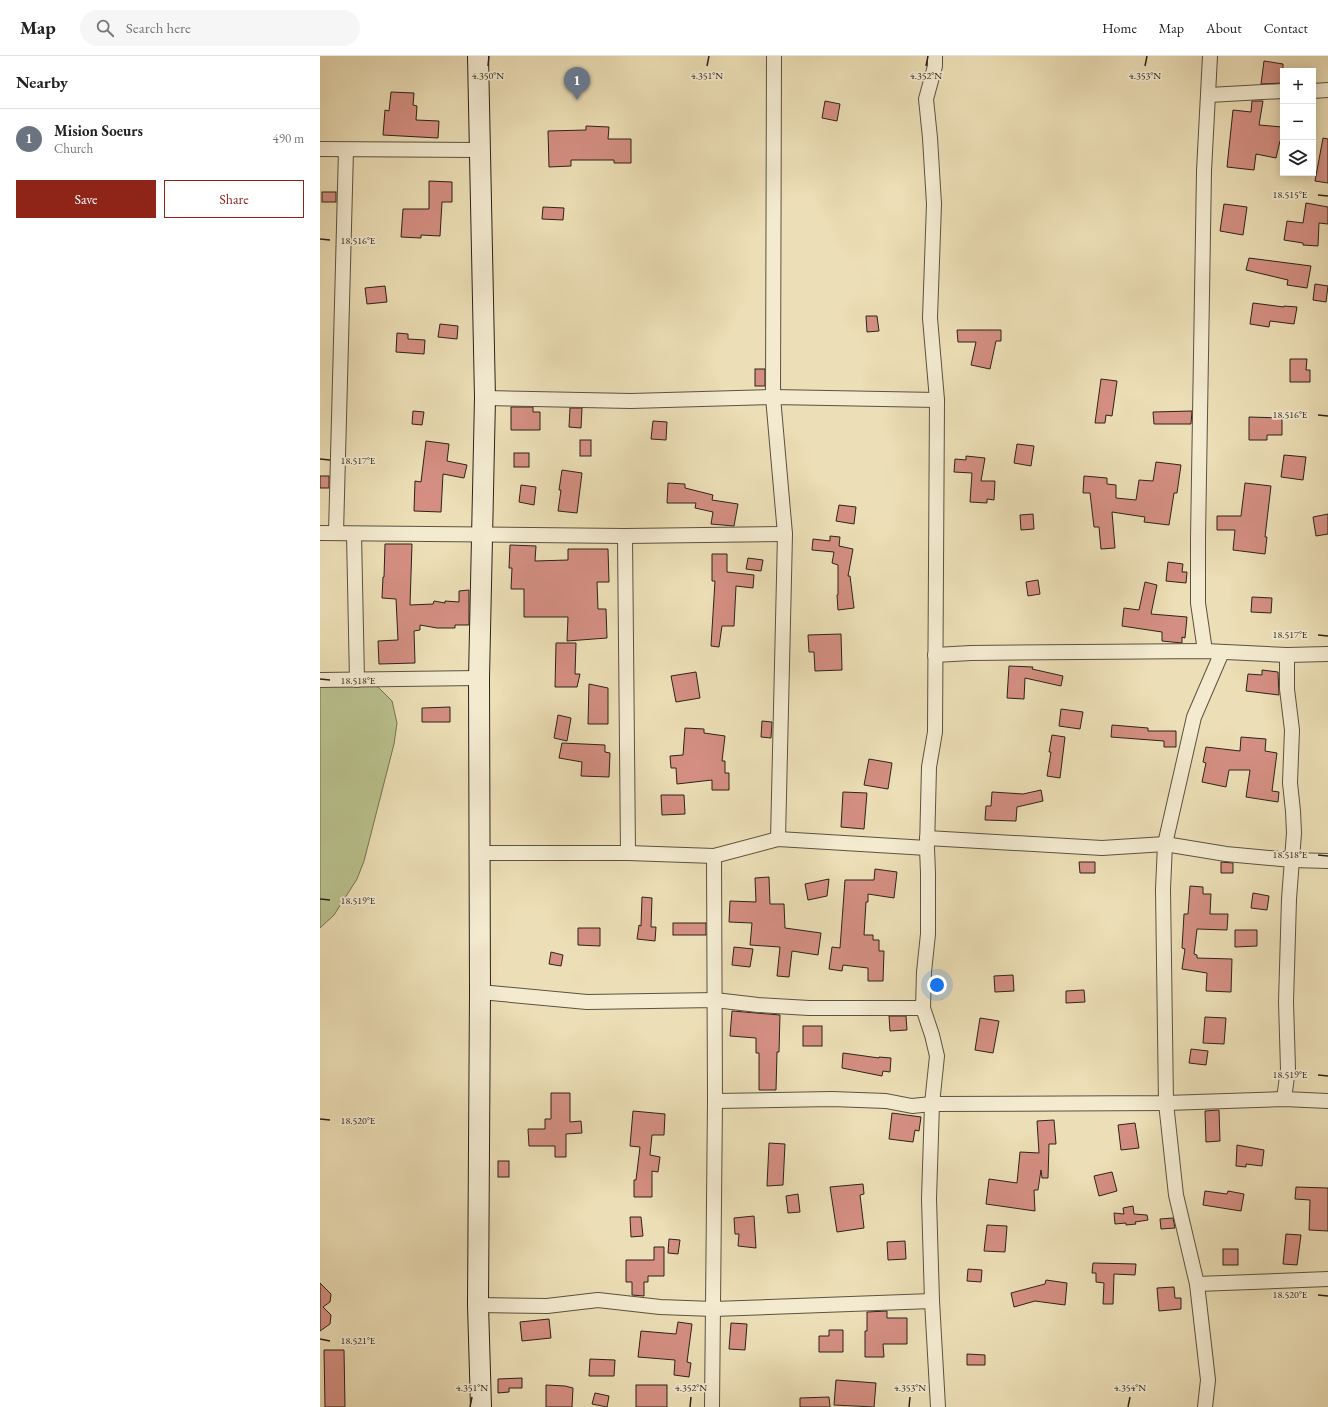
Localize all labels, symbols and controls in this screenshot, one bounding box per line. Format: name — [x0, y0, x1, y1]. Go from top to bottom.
search box — [80, 10, 360, 46]
text: Map — [20, 15, 56, 40]
icon: search — [94, 17, 116, 39]
text: Search here — [126, 18, 191, 37]
text: Home — [1102, 19, 1137, 37]
text: Map — [1159, 19, 1184, 37]
text: About — [1206, 19, 1242, 37]
text: Contact — [1264, 19, 1308, 37]
pin: 1 — [564, 67, 590, 100]
map controls — [1280, 68, 1316, 176]
button: + — [1280, 68, 1316, 104]
text: 4.350°N — [472, 69, 504, 82]
text: 4.351°N — [691, 69, 723, 82]
text: 4.352°N — [910, 69, 942, 82]
text: 4.353°N — [1129, 69, 1161, 82]
text: Nearby — [16, 71, 68, 93]
button: − — [1280, 104, 1316, 140]
text: Mision Soeurs — [54, 121, 143, 140]
text: 1 — [26, 130, 32, 147]
text: 490 m — [273, 130, 304, 147]
text: Church — [54, 140, 93, 157]
button: layers — [1280, 140, 1316, 176]
button: Save — [16, 180, 156, 218]
button: Share — [164, 180, 304, 218]
text: 18.515°E — [1273, 188, 1308, 201]
text: 18.516°E — [341, 234, 376, 247]
text: 18.516°E — [1273, 408, 1308, 421]
text: 18.517°E — [341, 454, 376, 467]
text: 18.517°E — [1273, 628, 1308, 641]
text: 18.518°E — [341, 674, 376, 687]
text: 18.518°E — [1273, 848, 1308, 861]
text: 18.519°E — [341, 894, 376, 907]
your location — [927, 975, 947, 995]
text: 18.519°E — [1273, 1068, 1308, 1081]
text: 18.520°E — [341, 1114, 376, 1127]
text: 18.520°E — [1273, 1288, 1308, 1301]
text: 18.521°E — [341, 1334, 376, 1347]
text: 4.351°N — [456, 1381, 488, 1394]
text: 4.352°N — [675, 1381, 707, 1394]
text: 4.353°N — [894, 1381, 926, 1394]
text: 4.354°N — [1114, 1381, 1146, 1394]

